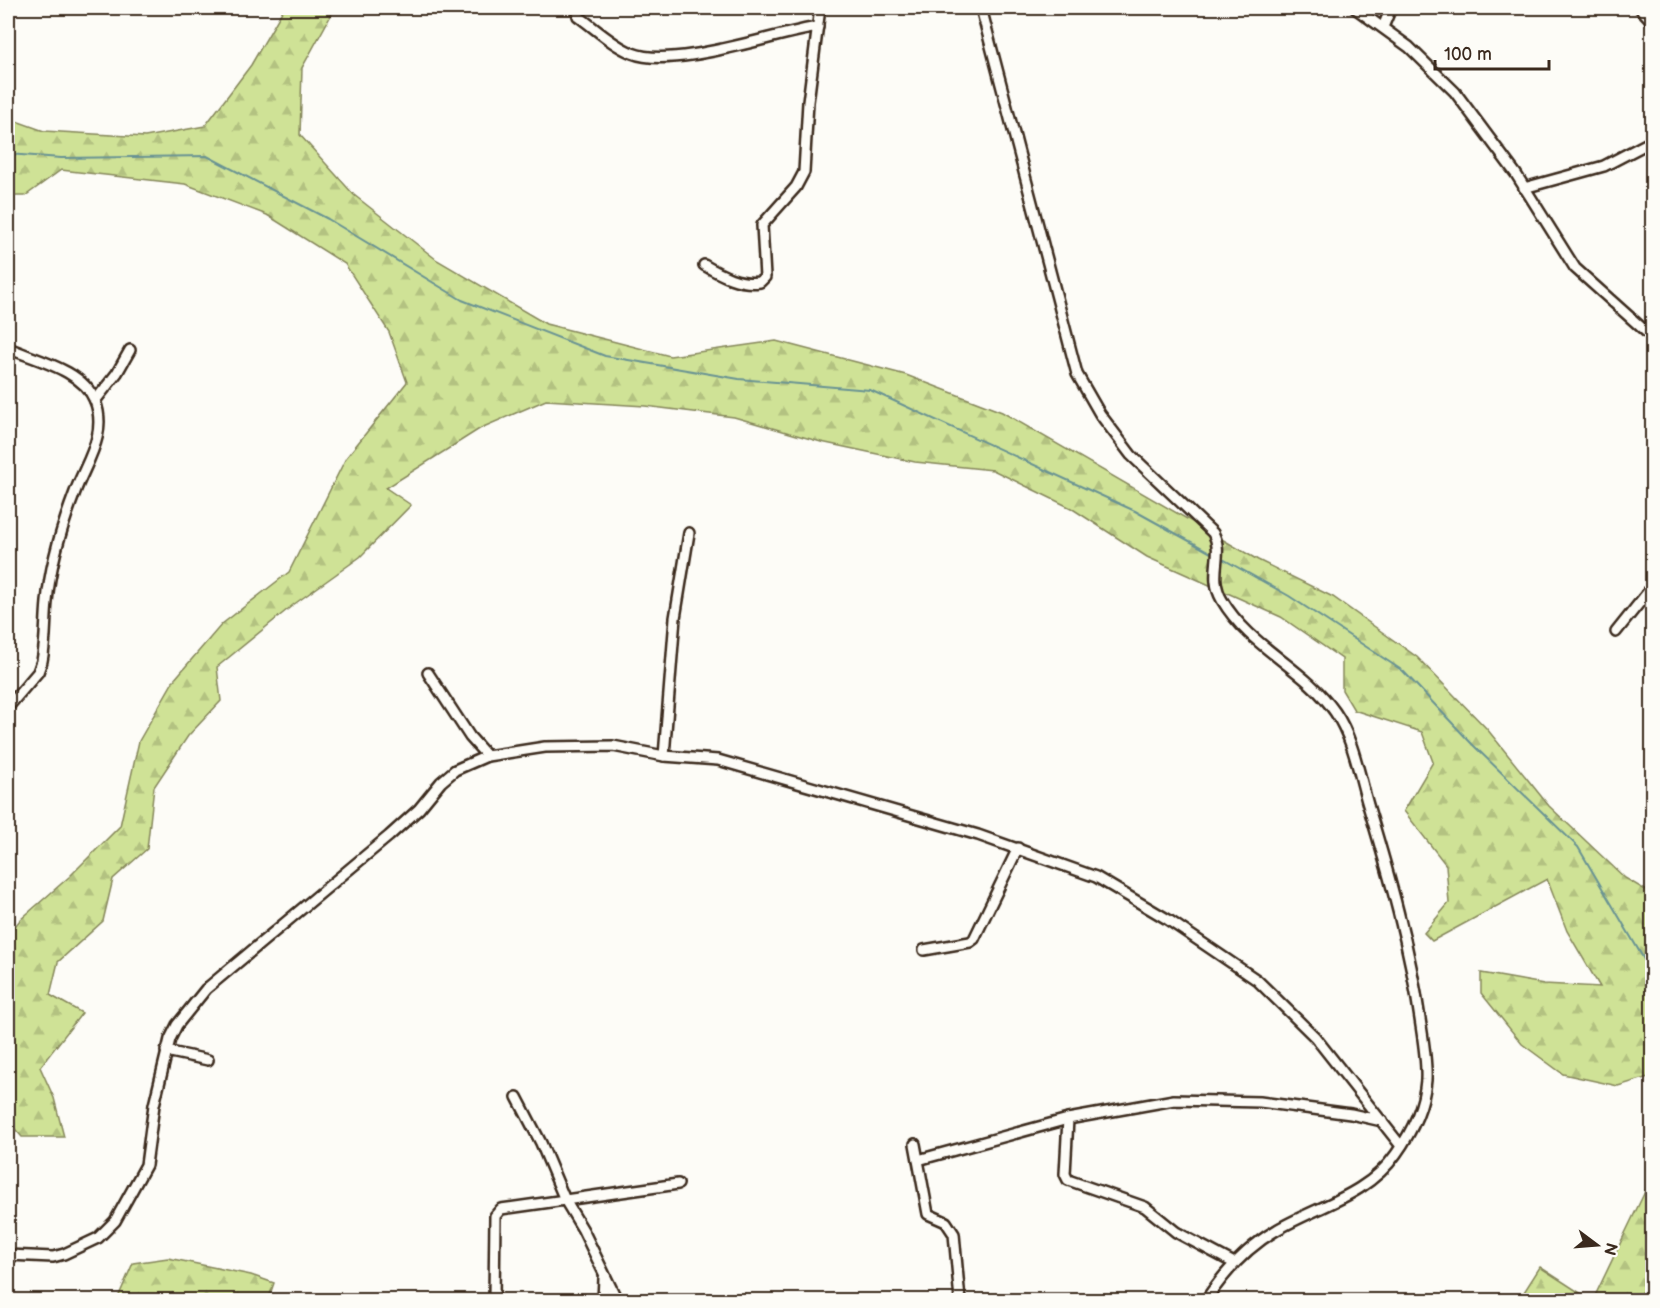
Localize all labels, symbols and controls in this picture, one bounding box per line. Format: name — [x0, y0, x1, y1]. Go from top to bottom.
scale bar — [1435, 33, 1549, 71]
text: 100 m — [1444, 44, 1492, 65]
north arrow — [1567, 1215, 1627, 1275]
text: N — [1599, 1240, 1621, 1257]

